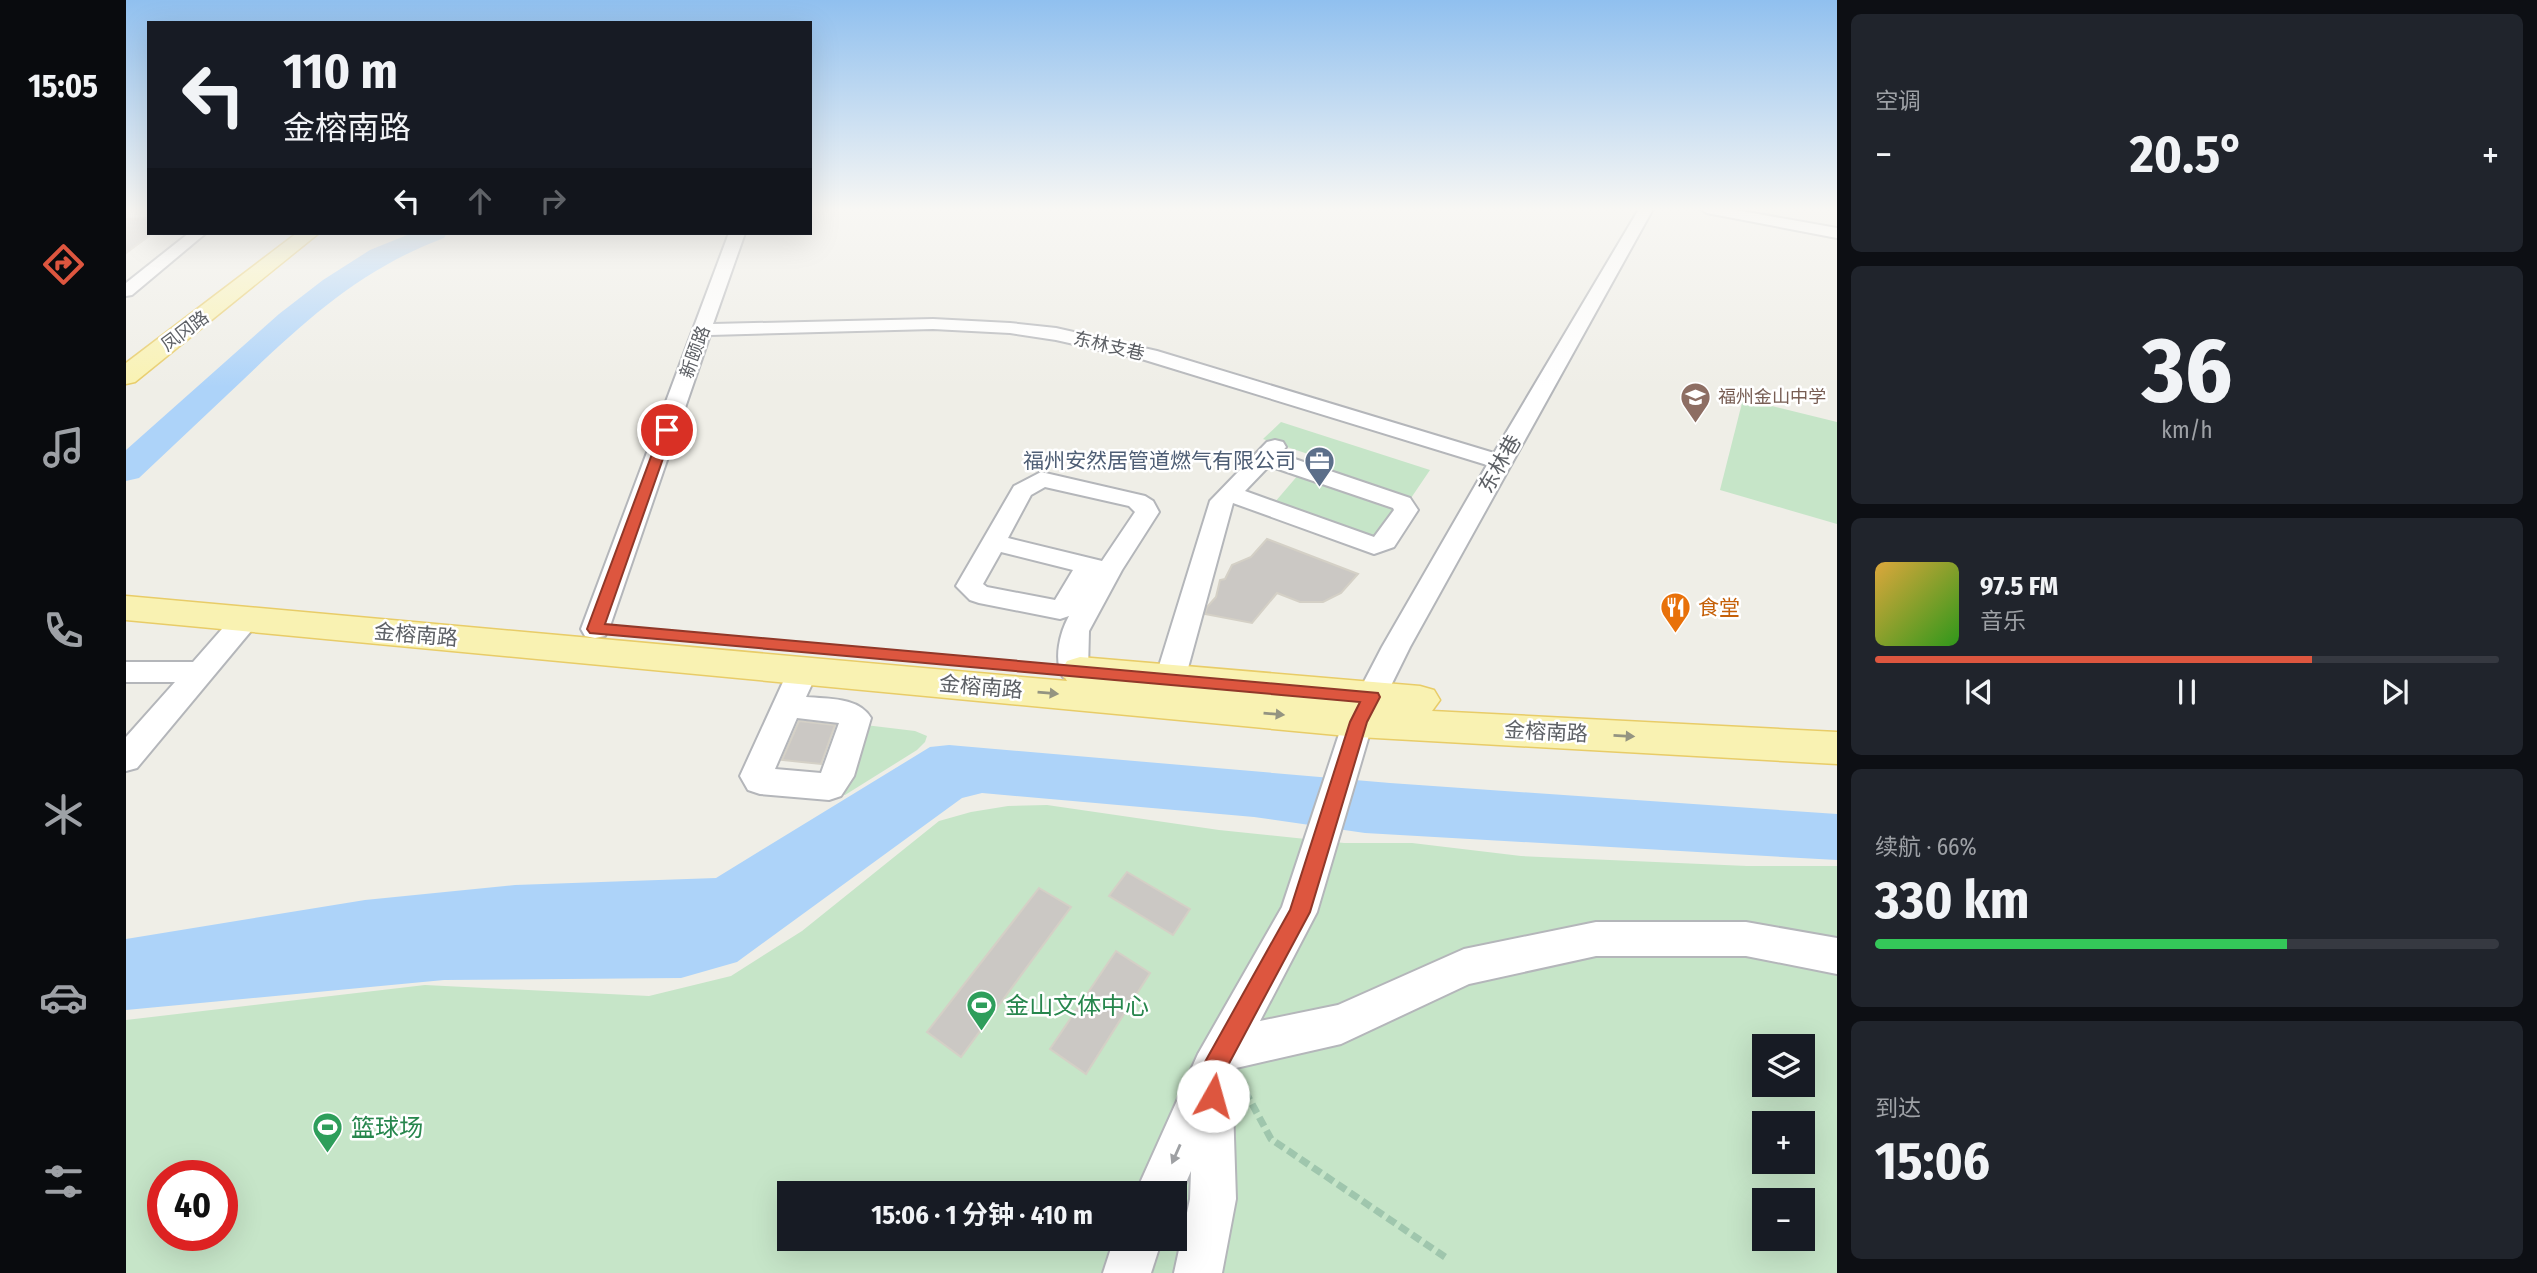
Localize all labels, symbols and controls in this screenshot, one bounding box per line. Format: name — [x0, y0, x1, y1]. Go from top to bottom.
text: 110 m — [283, 42, 398, 101]
icon: left — [168, 49, 259, 140]
text: 15:05 — [28, 67, 98, 105]
text: 空调 — [1875, 87, 1921, 115]
text: 金榕南路 — [283, 109, 411, 147]
text: 20.5° — [2130, 123, 2244, 186]
text: − — [1875, 132, 1892, 178]
text: + — [2482, 132, 2499, 178]
icon: left — [388, 182, 426, 220]
icon: ahead — [461, 182, 499, 220]
icon: right — [534, 182, 572, 220]
icon: directions — [39, 240, 88, 289]
street label: 凤冈路 — [157, 306, 213, 356]
text: 36 — [2142, 316, 2232, 425]
street label: 新颐路 — [675, 323, 715, 381]
street label: 东林支巷 — [1071, 327, 1147, 365]
school or university icon: 福州金山中学 — [1678, 380, 1712, 424]
place label: 福州金山中学 — [1718, 386, 1826, 408]
pin — [637, 400, 697, 460]
icon: arrive — [648, 411, 686, 449]
text: km/h — [2161, 416, 2213, 444]
icon: music — [39, 423, 88, 472]
street label: 东林巷 — [1473, 430, 1527, 498]
office icon: 福州安然居管道燃气有限公司 — [1302, 444, 1336, 488]
place label: 福州安然居管道燃气有限公司 — [1023, 448, 1296, 474]
text: 97.5 FM — [1980, 571, 2058, 602]
restaurant icon: 食堂 — [1658, 591, 1692, 635]
place label: 食堂 — [1698, 595, 1740, 621]
icon: phone — [39, 606, 88, 655]
text: 音乐 — [1980, 607, 2026, 635]
street label: 金榕南路 — [373, 618, 459, 652]
street label: 金榕南路 — [938, 670, 1024, 704]
icon: previous — [1960, 673, 1998, 711]
icon: pause — [2168, 673, 2206, 711]
icon: next — [2376, 673, 2414, 711]
one-way arrow — [1037, 688, 1059, 699]
one-way arrow — [1263, 709, 1285, 720]
street label: 金榕南路 — [1503, 717, 1589, 747]
one-way arrow — [1613, 731, 1635, 742]
icon: climate — [39, 790, 88, 839]
text: 续航 · 66% — [1875, 833, 1977, 861]
text: 330 km — [1875, 869, 2030, 932]
icon: car — [39, 973, 88, 1022]
sports icon: 金山文体中心 — [965, 989, 999, 1033]
place label: 金山文体中心 — [1005, 992, 1149, 1020]
map controls — [1752, 1034, 1815, 1251]
button: layers — [1752, 1034, 1815, 1097]
position arrow — [1176, 1059, 1250, 1133]
text: 到达 — [1875, 1094, 1921, 1122]
sports icon: 篮球场 — [311, 1111, 345, 1155]
button: + — [1752, 1111, 1815, 1174]
place label: 篮球场 — [351, 1114, 423, 1142]
text: 15:06 — [1875, 1130, 1990, 1193]
one-way arrow — [1170, 1144, 1181, 1165]
icon: filters — [39, 1157, 88, 1206]
speed limit sign: 40 — [147, 1160, 238, 1251]
button: − — [1752, 1188, 1815, 1251]
text: 15:06 · 1 分钟 · 410 m — [871, 1200, 1093, 1231]

